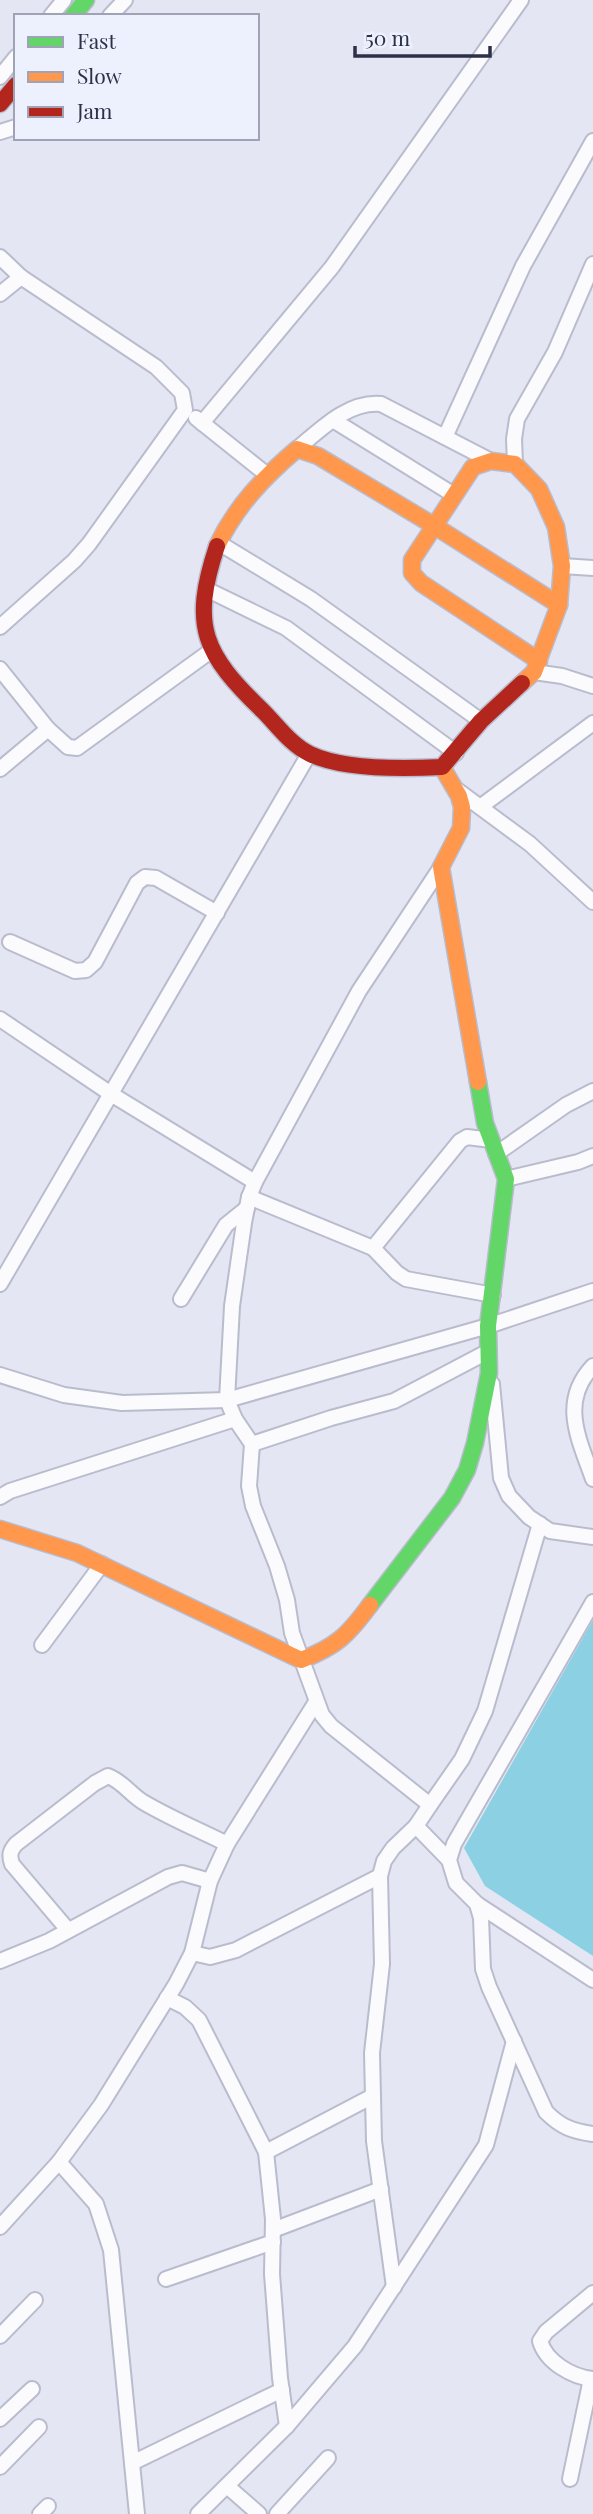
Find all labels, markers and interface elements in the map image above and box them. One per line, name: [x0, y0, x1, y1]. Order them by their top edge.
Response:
legend: [14, 14, 259, 140]
scale bar: [355, 14, 490, 58]
text: 50 m: [365, 23, 411, 51]
text: Fast: [77, 26, 116, 54]
text: Slow: [77, 61, 122, 89]
text: Jam: [76, 96, 113, 124]

